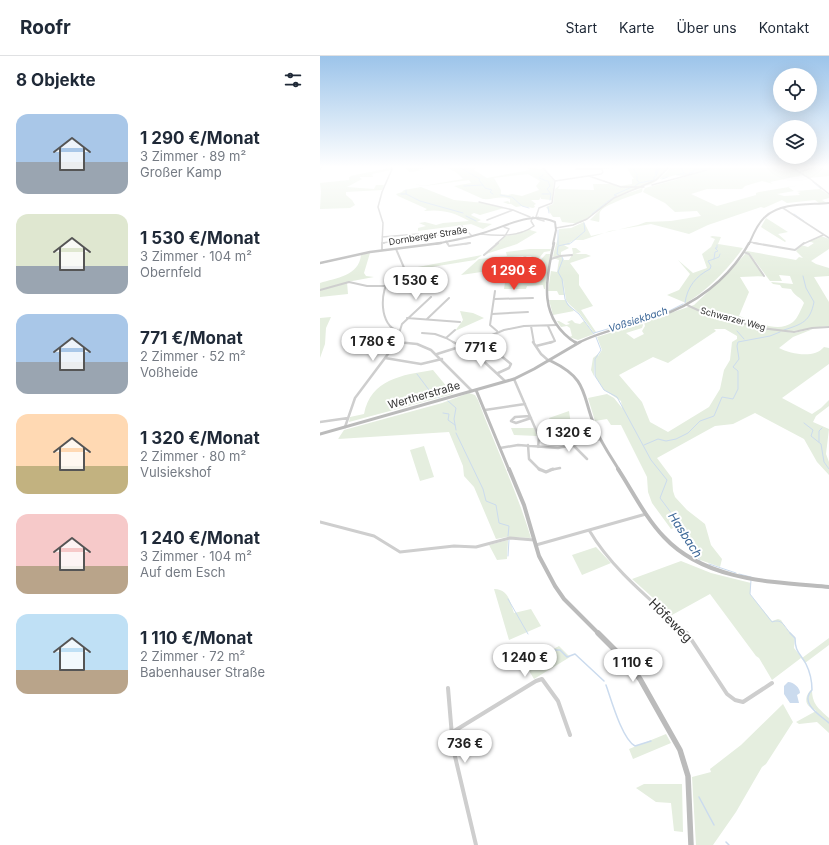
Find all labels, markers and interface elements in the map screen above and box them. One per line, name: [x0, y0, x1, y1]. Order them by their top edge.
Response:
text: Roofr: [20, 16, 71, 39]
text: Start: [565, 19, 597, 36]
text: Karte: [619, 19, 654, 36]
text: Über uns: [676, 19, 737, 36]
text: Kontakt: [759, 19, 809, 36]
map controls: [773, 68, 817, 164]
button: locate: [773, 68, 817, 112]
icon: filters: [282, 69, 304, 91]
text: 8 Objekte: [16, 70, 96, 90]
button: layers: [773, 120, 817, 164]
text: 1 290 €/Monat: [140, 128, 260, 148]
icon: home: [48, 130, 96, 178]
text: 3 Zimmer · 89 m²: [140, 148, 246, 164]
text: Großer Kamp: [140, 164, 222, 180]
street label: Dornberger Straße: [388, 224, 468, 247]
text: 1 530 €/Monat: [140, 228, 260, 248]
icon: home: [48, 230, 96, 278]
text: 3 Zimmer · 104 m²: [140, 248, 252, 264]
pin: 1 290 €: [477, 257, 551, 291]
text: 1 290 €: [491, 262, 537, 278]
text: Obernfeld: [140, 264, 201, 280]
pin: 1 530 €: [379, 267, 453, 301]
text: 1 530 €: [393, 272, 439, 288]
water label: Voßsiekbach: [607, 304, 669, 334]
street label: Schwarzer Weg: [699, 305, 767, 333]
text: 771 €/Monat: [140, 328, 243, 348]
pin: 1 780 €: [336, 328, 410, 362]
icon: home: [48, 330, 96, 378]
text: 1 780 €: [350, 333, 396, 349]
pin: 771 €: [453, 334, 509, 368]
text: 771 €: [465, 339, 497, 355]
text: 2 Zimmer · 52 m²: [140, 348, 246, 364]
text: Voßheide: [140, 364, 198, 380]
street label: Wertherstraße: [386, 378, 462, 412]
pin: 1 320 €: [532, 419, 606, 453]
text: 1 320 €: [546, 424, 592, 440]
text: 1 320 €/Monat: [140, 428, 260, 448]
icon: home: [48, 430, 96, 478]
text: 2 Zimmer · 80 m²: [140, 448, 246, 464]
text: Vulsiekshof: [140, 464, 212, 480]
water label: Hasbach: [665, 509, 706, 560]
text: 1 240 €/Monat: [140, 528, 260, 548]
icon: home: [48, 530, 96, 578]
text: 3 Zimmer · 104 m²: [140, 548, 252, 564]
text: Auf dem Esch: [140, 564, 226, 580]
street label: Höfeweg: [646, 595, 696, 645]
text: 1 110 €/Monat: [140, 628, 253, 648]
icon: home: [48, 630, 96, 678]
pin: 1 240 €: [488, 644, 562, 678]
text: 2 Zimmer · 72 m²: [140, 648, 245, 664]
text: 1 240 €: [502, 649, 548, 665]
pin: 1 110 €: [596, 649, 670, 683]
text: 1 110 €: [613, 654, 653, 670]
text: Babenhauser Straße: [140, 664, 265, 680]
pin: 736 €: [437, 730, 493, 764]
text: 736 €: [447, 735, 483, 751]

